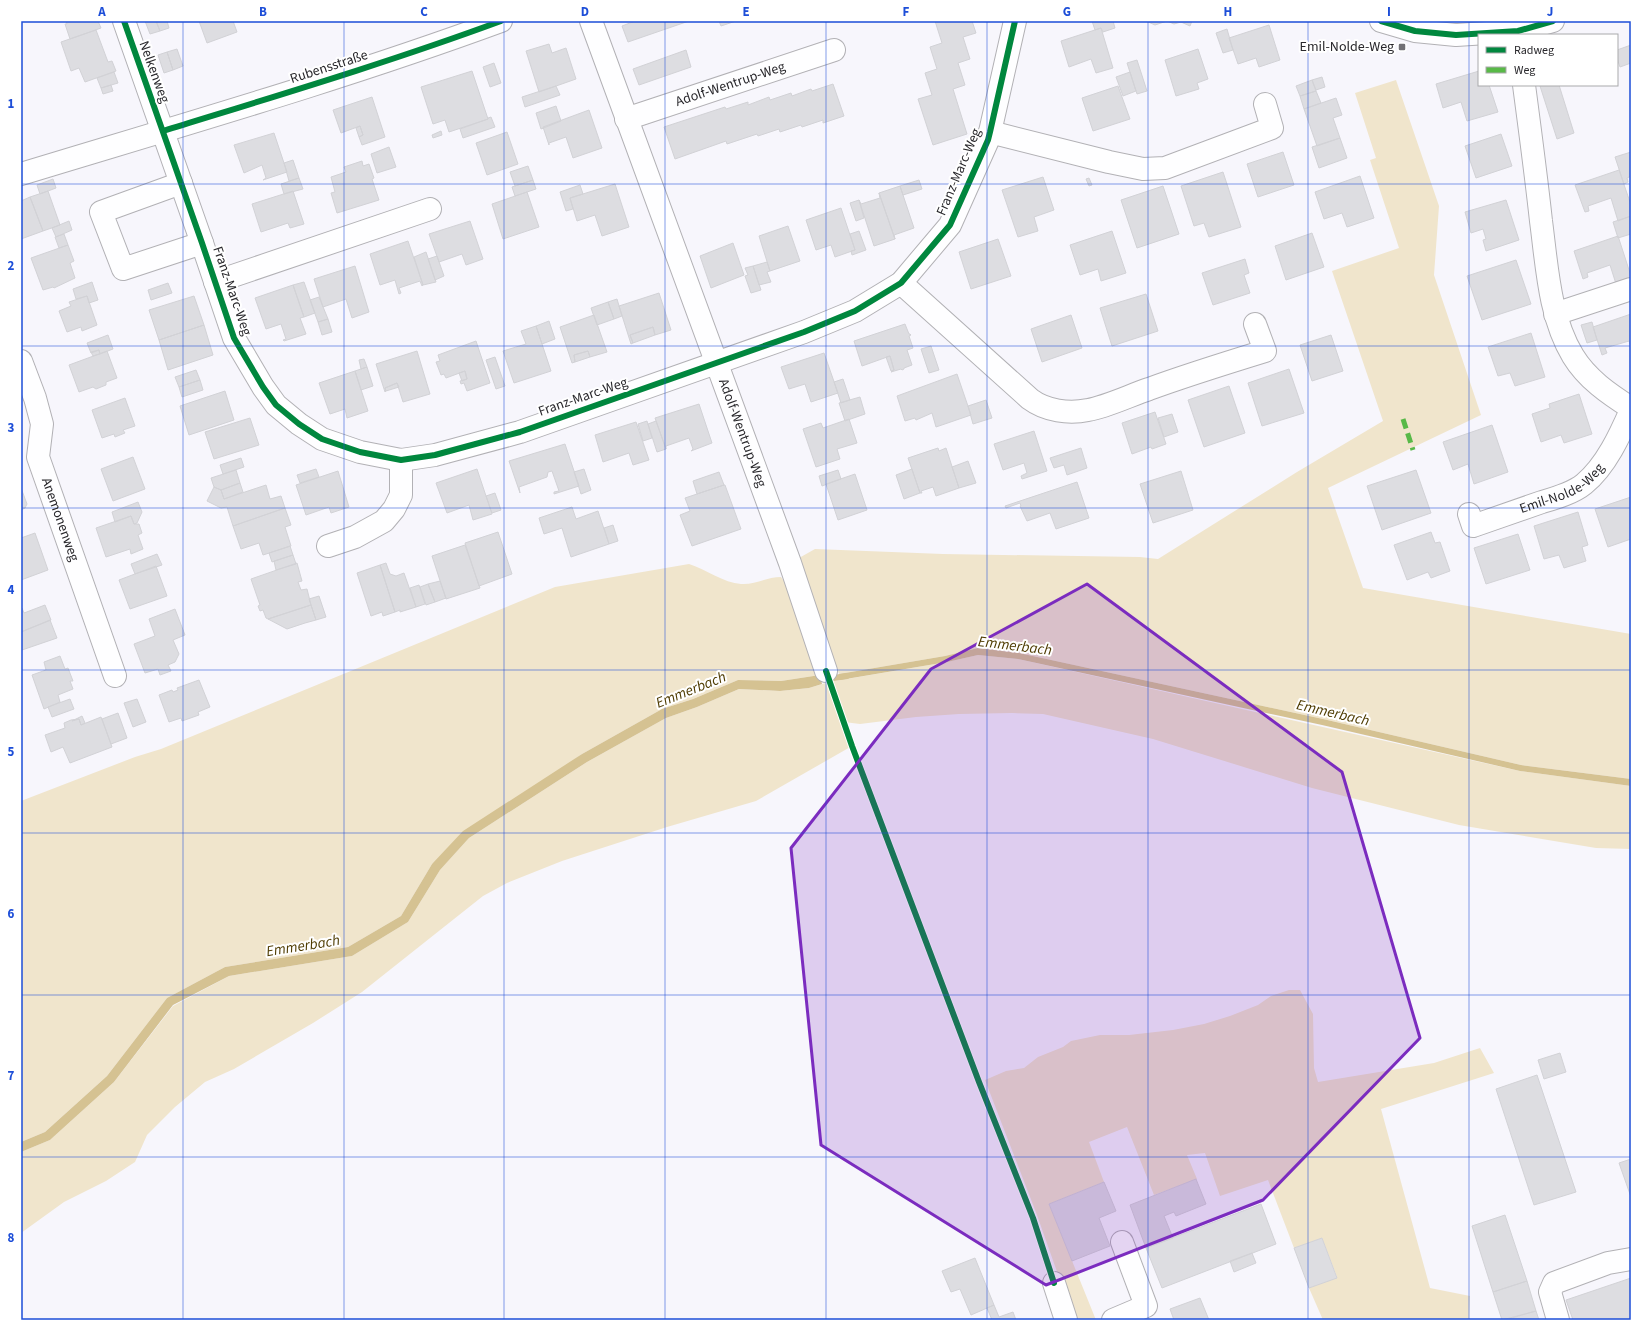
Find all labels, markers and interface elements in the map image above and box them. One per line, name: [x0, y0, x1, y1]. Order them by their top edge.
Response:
text: A: [97, 3, 106, 21]
text: B: [259, 3, 267, 21]
text: C: [420, 3, 428, 21]
text: D: [581, 3, 589, 21]
text: E: [742, 3, 750, 21]
text: F: [903, 3, 910, 21]
text: G: [1063, 3, 1071, 21]
text: H: [1224, 3, 1232, 21]
text: I: [1387, 3, 1391, 21]
text: J: [1547, 3, 1553, 21]
legend: [1478, 34, 1618, 86]
place label: Emil-Nolde-Weg: [1300, 37, 1394, 57]
street label: Nelkenweg: [134, 38, 174, 106]
marker: Emil-Nolde-Weg: [1397, 42, 1407, 52]
text: Radweg: [1514, 42, 1554, 59]
street label: Rubensstraße: [288, 45, 371, 89]
street label: Adolf-Wentrup-Weg: [673, 57, 788, 112]
text: Weg: [1514, 62, 1535, 79]
text: 1: [8, 95, 15, 113]
street label: Franz-Marc-Weg: [932, 125, 986, 219]
street label: Franz-Marc-Weg: [207, 244, 257, 338]
text: 2: [8, 257, 15, 275]
street label: Franz-Marc-Weg: [536, 372, 630, 422]
street label: Adolf-Wentrup-Weg: [713, 376, 771, 490]
text: 3: [8, 419, 15, 437]
street label: Emil-Nolde-Weg: [1517, 459, 1609, 519]
street label: Anemonenweg: [36, 475, 84, 564]
text: 4: [8, 581, 15, 599]
water label: Emmerbach: [977, 631, 1053, 661]
water label: Emmerbach: [653, 666, 730, 714]
water label: Emmerbach: [1294, 694, 1372, 732]
text: 5: [8, 743, 15, 761]
text: 6: [8, 905, 15, 923]
water label: Emmerbach: [265, 930, 341, 962]
text: 7: [8, 1067, 15, 1085]
text: 8: [8, 1229, 15, 1247]

